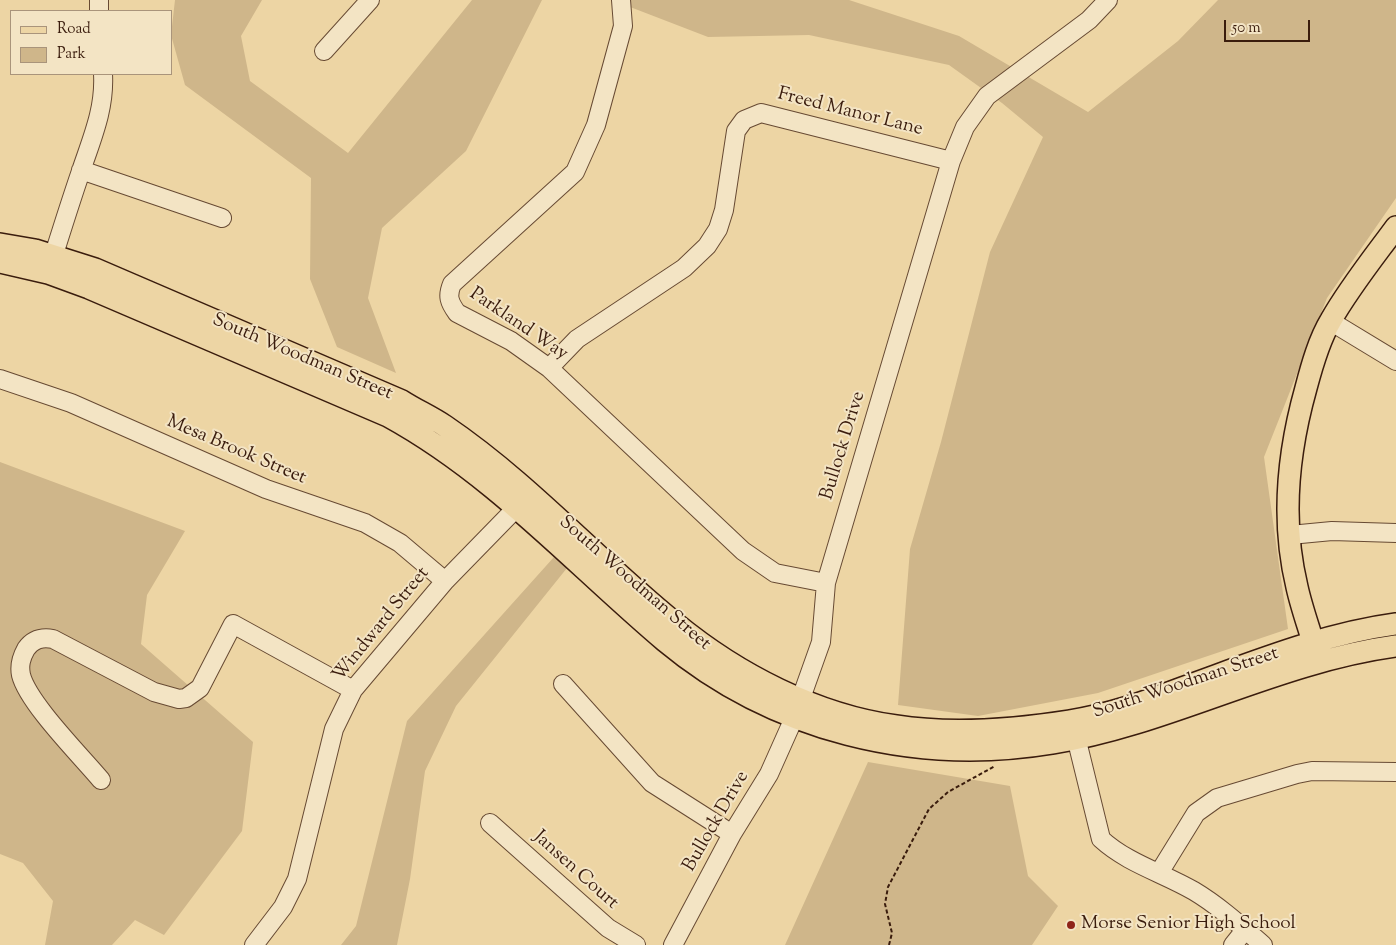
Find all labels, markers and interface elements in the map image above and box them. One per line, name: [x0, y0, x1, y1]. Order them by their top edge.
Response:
legend: [10, 10, 172, 75]
scale bar: [1226, 10, 1312, 42]
text: 50 m: [1232, 18, 1261, 39]
text: Road: [57, 19, 91, 40]
text: Park: [57, 44, 86, 65]
street label: Freed Manor Lane: [775, 84, 925, 142]
street label: Parkland Way: [464, 284, 572, 366]
street label: South Woodman Street: [208, 310, 396, 406]
street label: Bullock Drive: [817, 389, 871, 503]
street label: Mesa Brook Street: [163, 411, 309, 491]
street label: South Woodman Street: [553, 512, 715, 656]
street label: Windward Street: [329, 563, 435, 687]
street label: South Woodman Street: [1090, 643, 1282, 725]
street label: Bullock Drive: [679, 768, 755, 876]
street label: Jansen Court: [528, 827, 622, 915]
place label: Morse Senior High School: [1081, 914, 1296, 936]
marker: Morse Senior High School: [1065, 919, 1077, 931]

